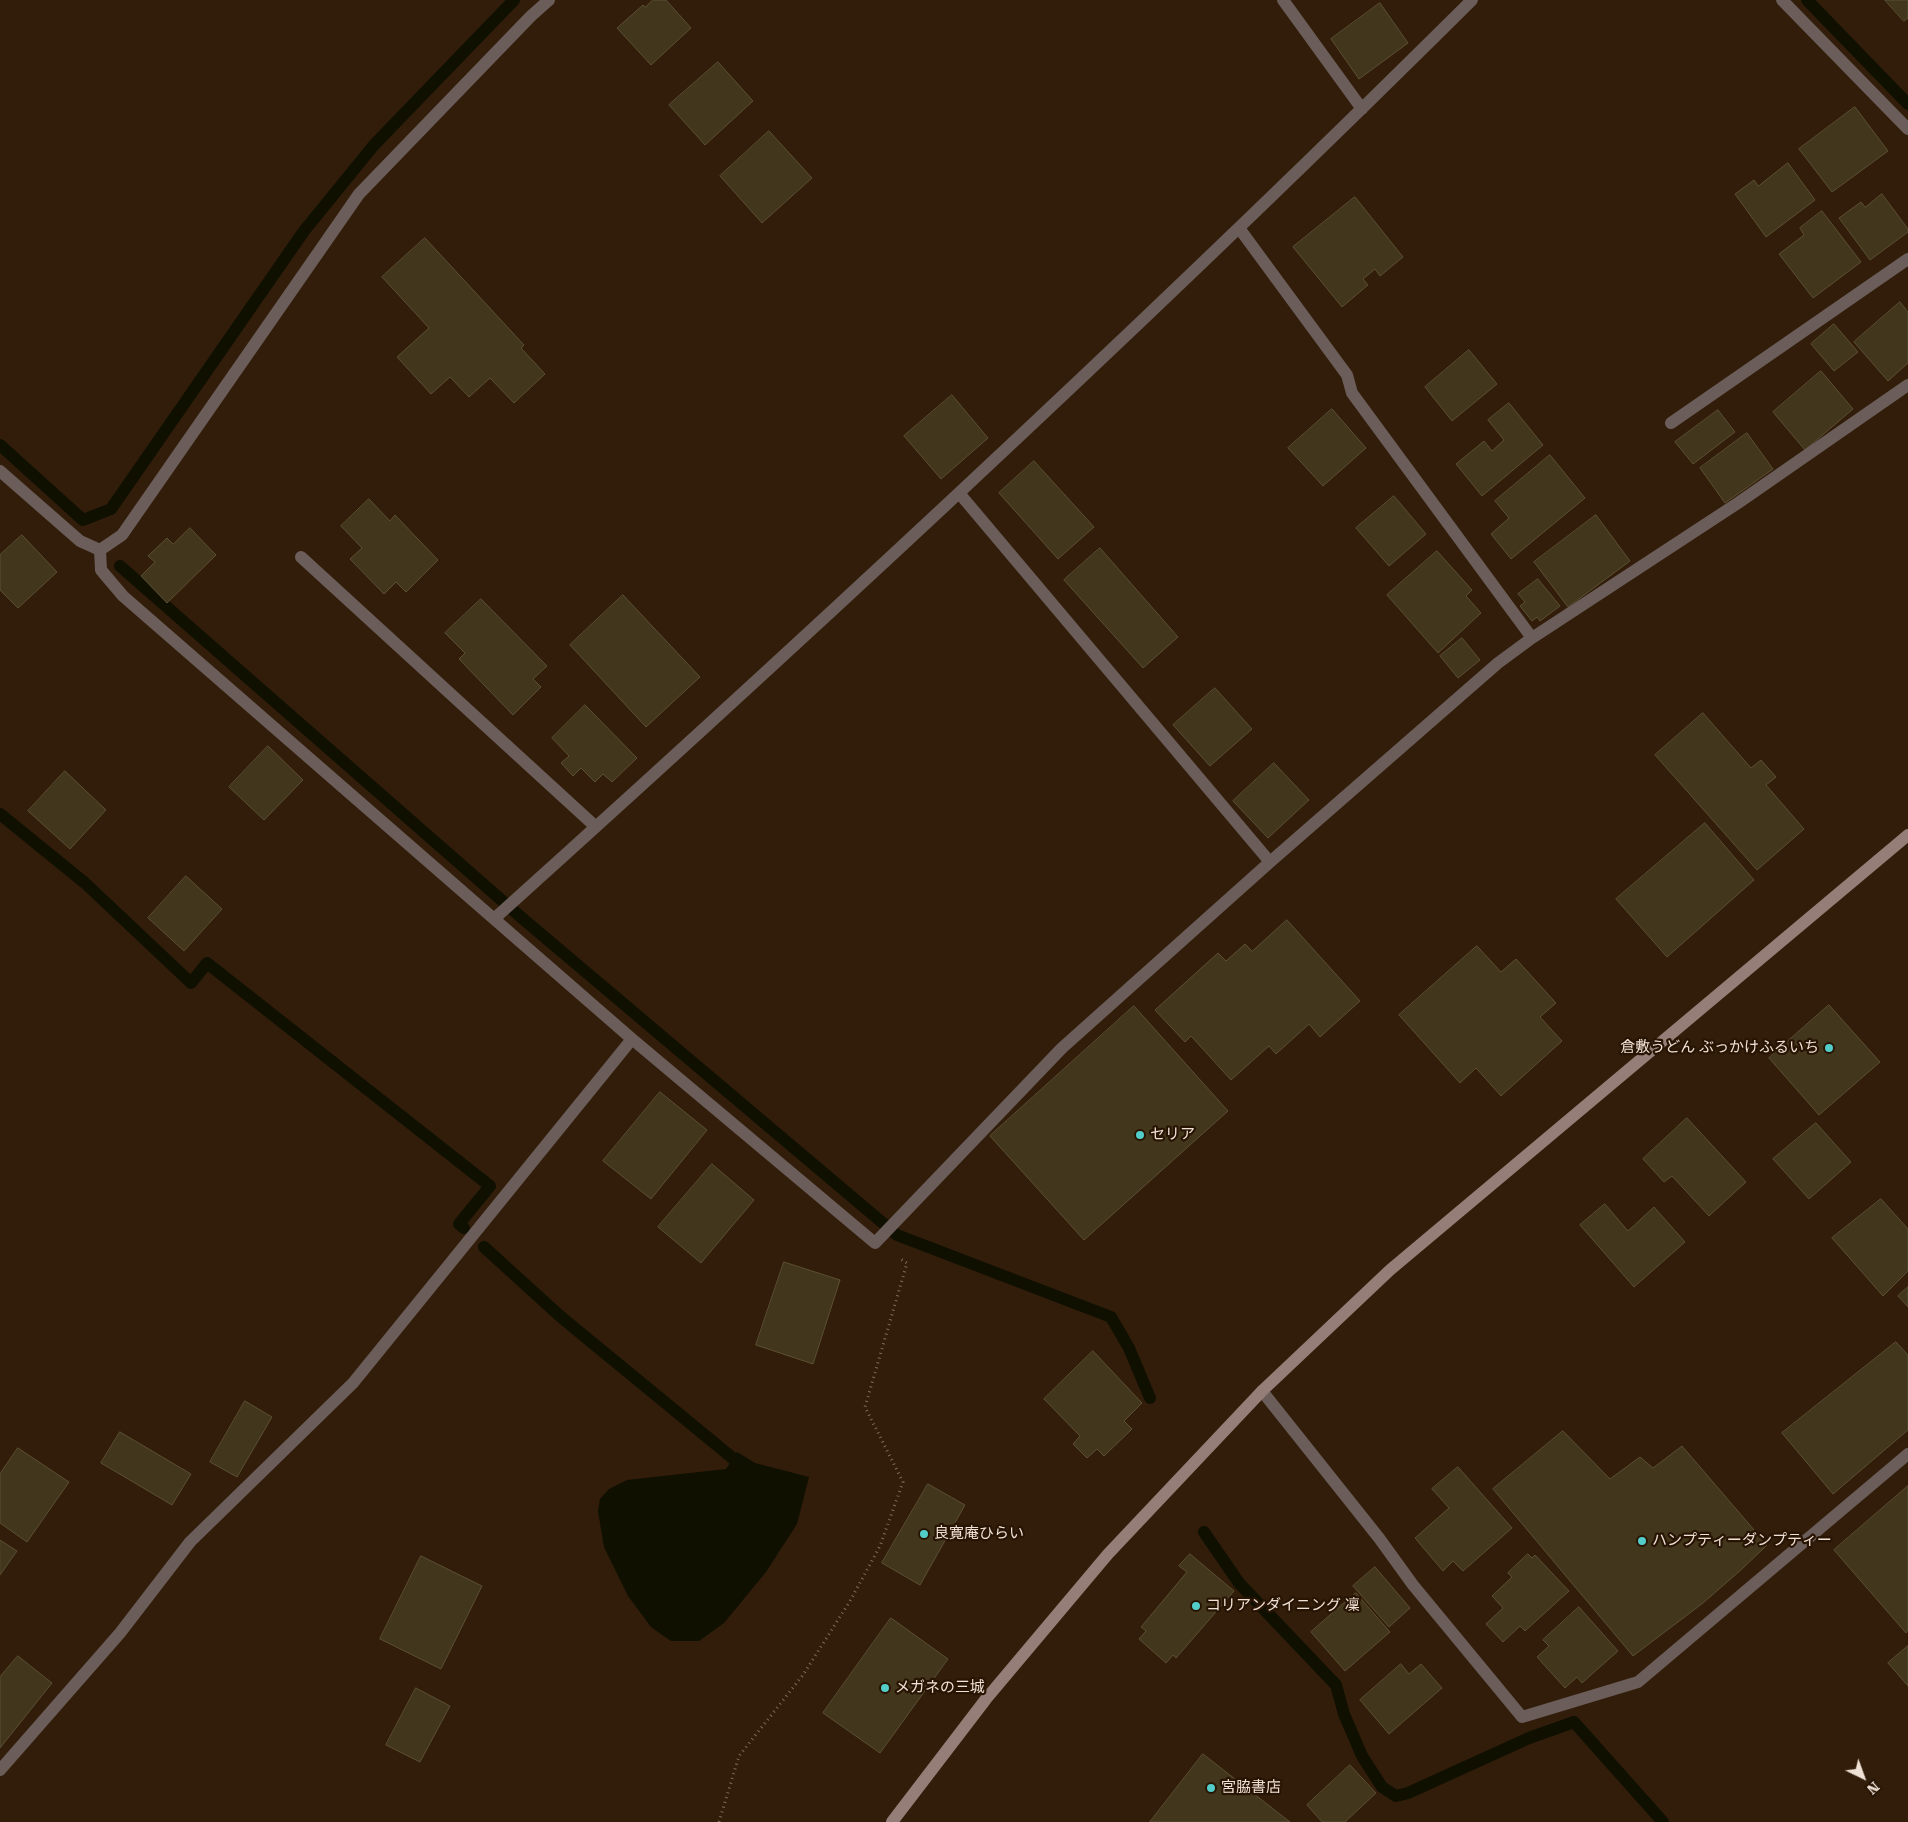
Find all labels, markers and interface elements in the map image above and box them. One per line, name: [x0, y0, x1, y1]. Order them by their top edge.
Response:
place label: 倉敷うどん ぶっかけふるいち: [1620, 1039, 1819, 1057]
marker: 倉敷うどん ぶっかけふるいち: [1823, 1042, 1835, 1054]
place label: セリア: [1150, 1126, 1195, 1144]
marker: セリア: [1134, 1129, 1146, 1141]
place label: 良寛庵ひらい: [934, 1525, 1024, 1543]
marker: 良寛庵ひらい: [918, 1528, 930, 1540]
place label: ハンプティーダンプティー: [1652, 1532, 1832, 1550]
marker: ハンプティーダンプティー: [1636, 1535, 1648, 1547]
place label: コリアンダイニング 凜: [1206, 1597, 1360, 1615]
marker: コリアンダイニング 凜: [1190, 1600, 1202, 1612]
place label: メガネの三城: [895, 1679, 985, 1697]
marker: メガネの三城: [879, 1682, 891, 1694]
north arrow: [1838, 1752, 1888, 1802]
place label: 宮脇書店: [1221, 1779, 1281, 1797]
text: N: [1864, 1779, 1882, 1798]
marker: 宮脇書店: [1205, 1782, 1217, 1794]

